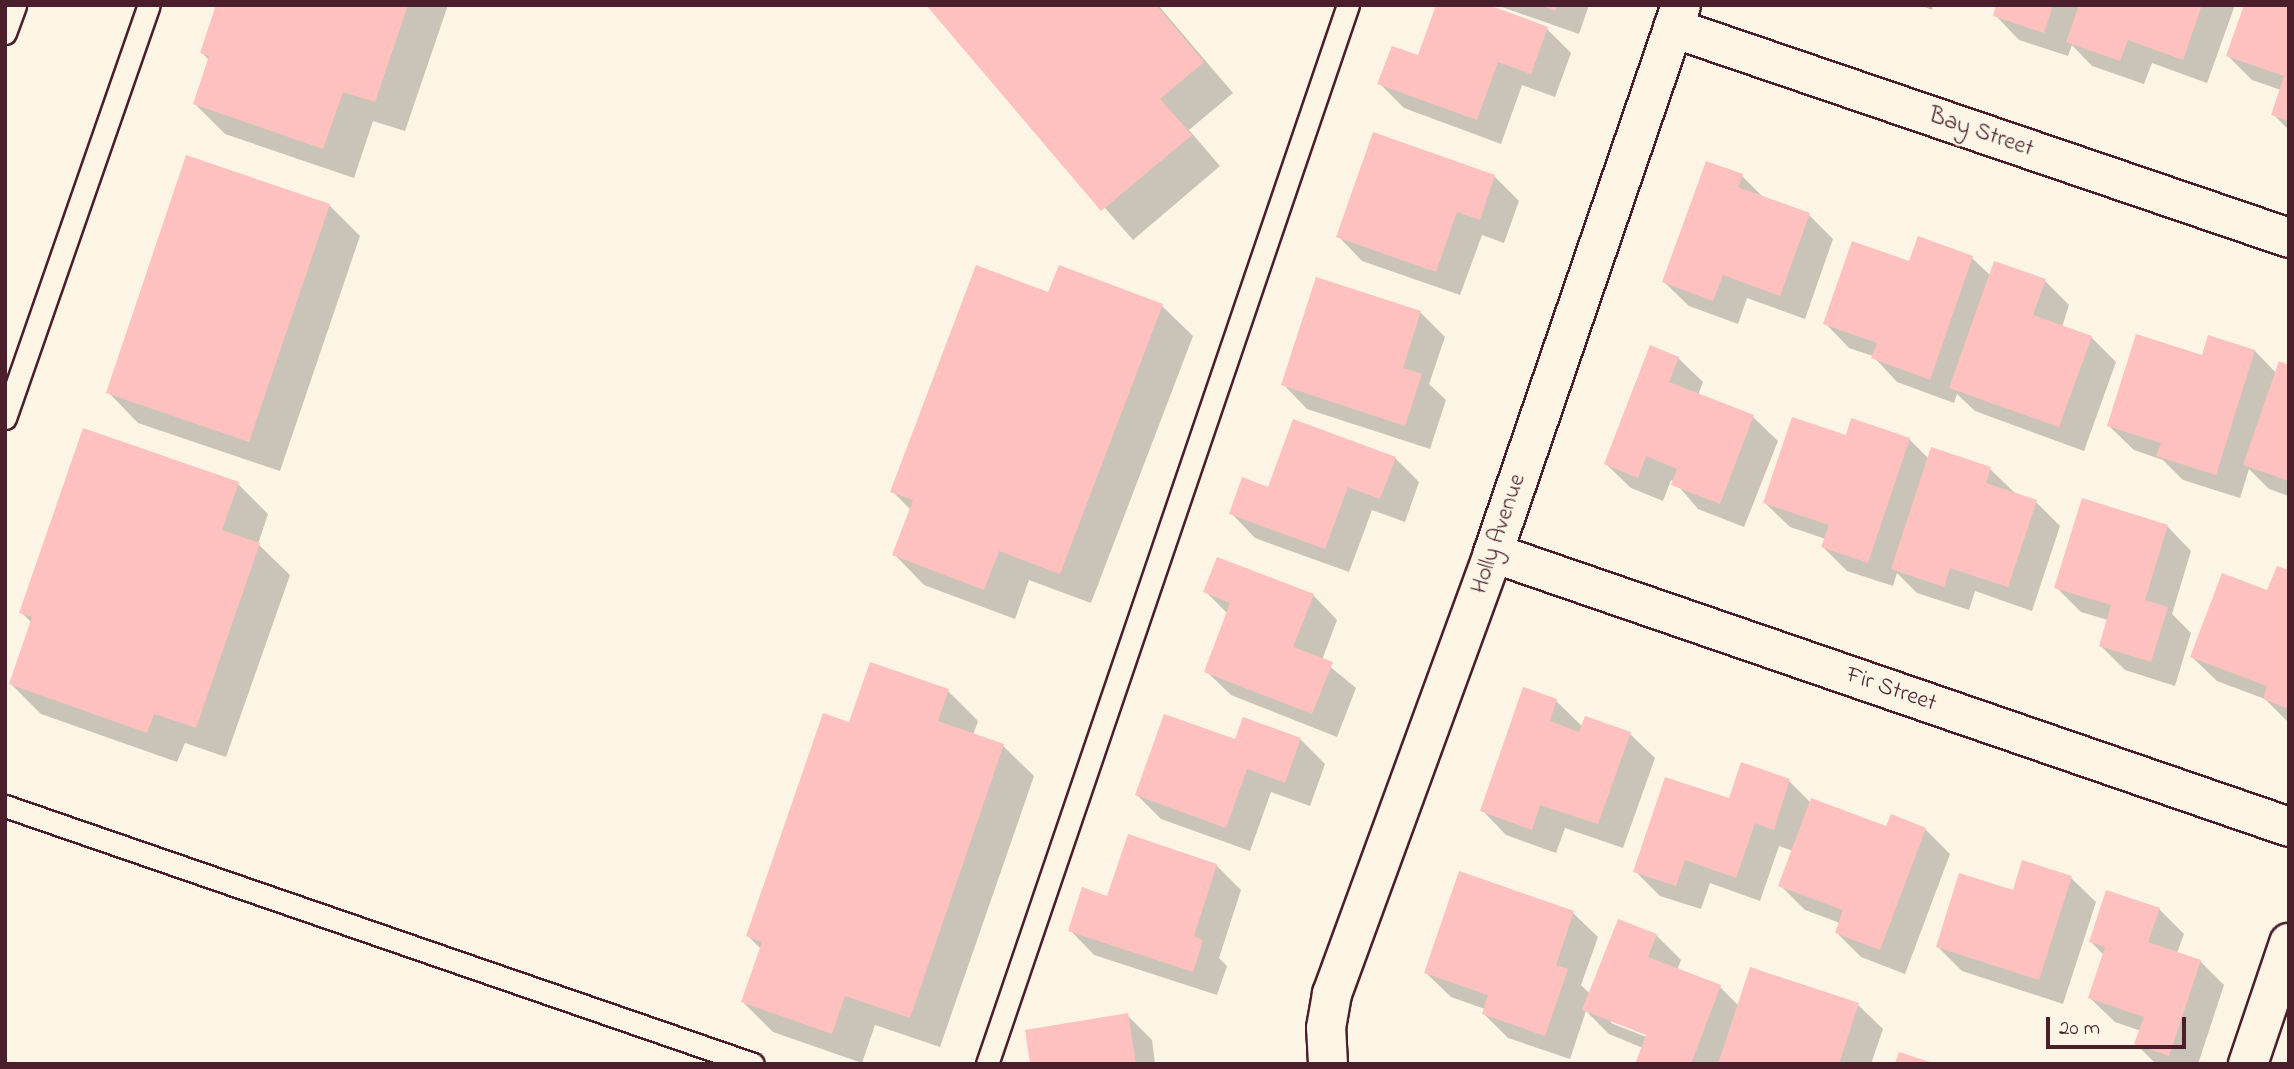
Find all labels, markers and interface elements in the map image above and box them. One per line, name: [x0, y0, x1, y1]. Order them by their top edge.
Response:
street label: Bay Street: [1925, 102, 2037, 164]
street label: Holly Avenue: [1465, 470, 1533, 598]
street label: Fir Street: [1842, 661, 1940, 719]
scale bar: [2049, 1002, 2189, 1046]
text: 20 m: [2059, 1014, 2100, 1044]

